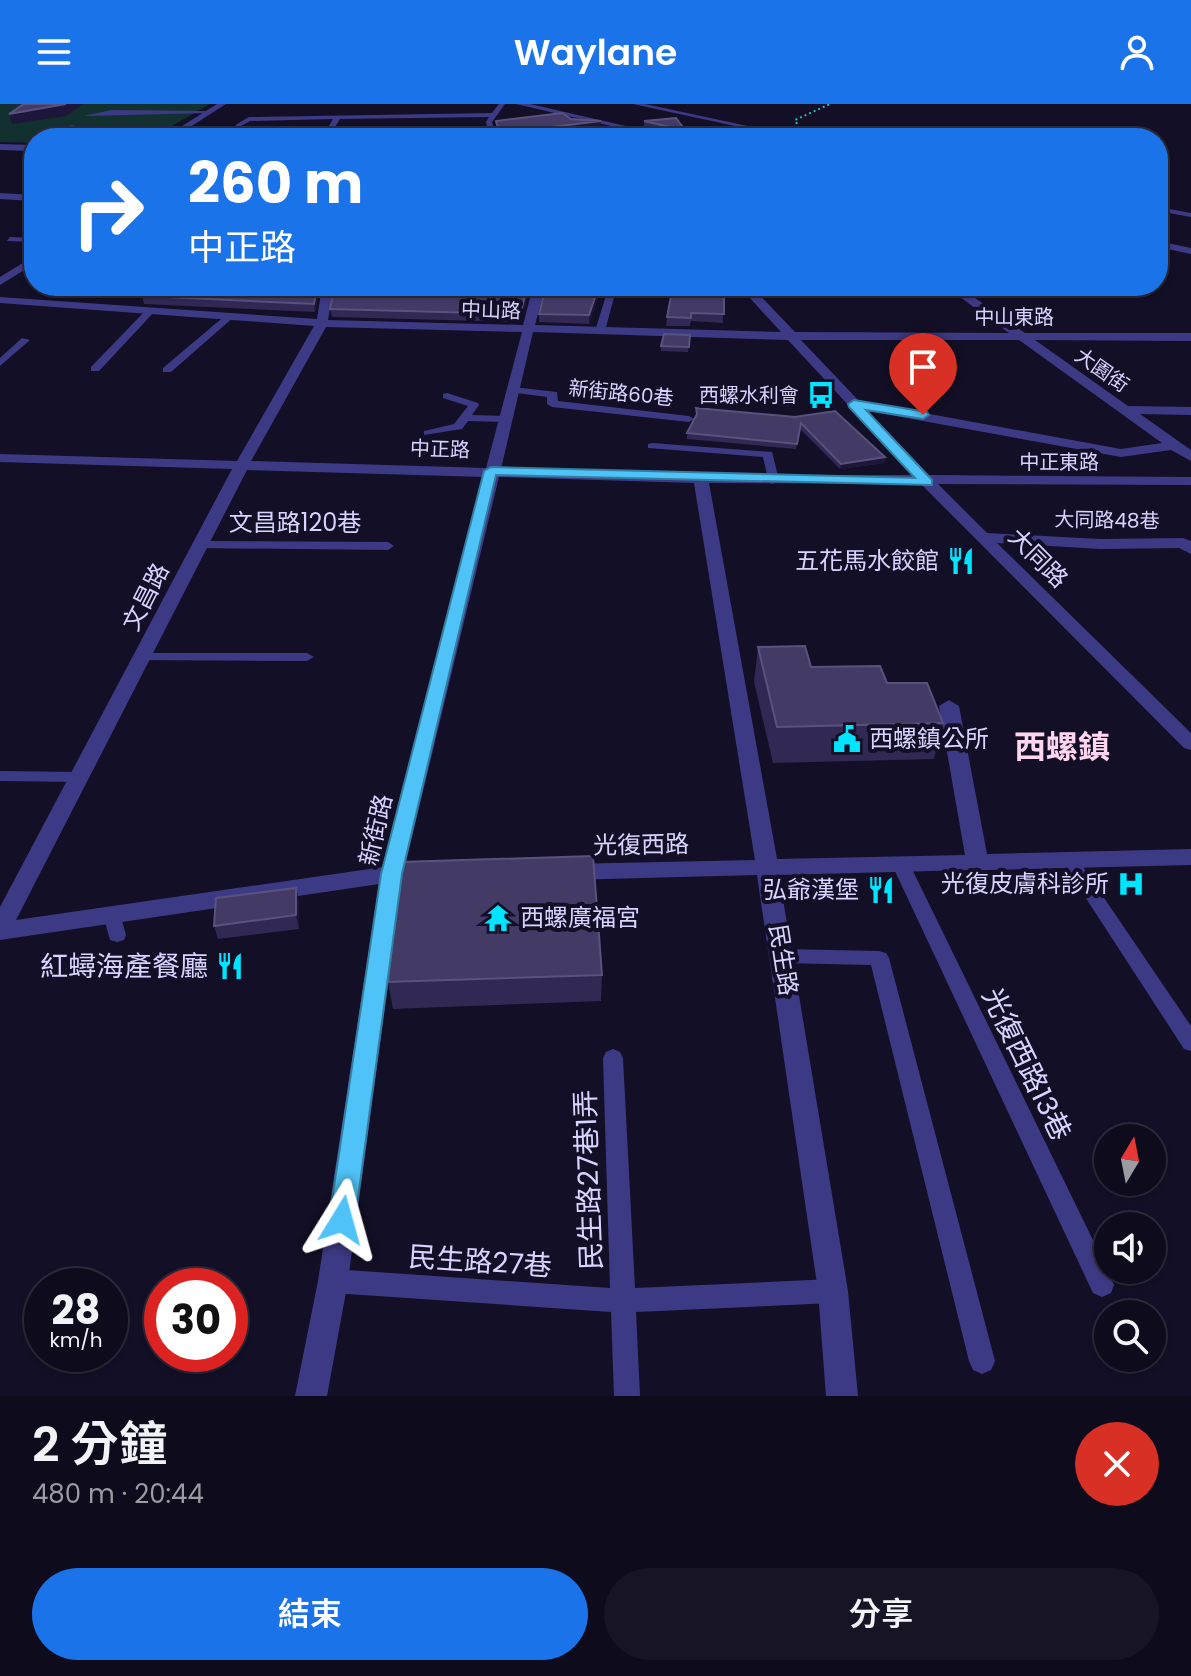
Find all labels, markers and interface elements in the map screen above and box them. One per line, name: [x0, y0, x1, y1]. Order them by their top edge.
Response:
text: Waylane: [514, 27, 677, 78]
icon: menu: [32, 30, 76, 74]
icon: person: [1115, 30, 1159, 74]
text: 260 m: [188, 144, 363, 223]
icon: right: [56, 160, 160, 264]
text: 中正路: [188, 222, 296, 273]
street label: 中山路: [461, 295, 521, 325]
street label: 中山東路: [974, 303, 1054, 331]
pin: [889, 333, 957, 415]
street label: 大園街: [1069, 341, 1135, 399]
icon: arrive: [901, 345, 945, 389]
street label: 新街路60巷: [567, 374, 675, 412]
bus stop icon: 西螺水利會: [806, 380, 836, 410]
place label: 西螺水利會: [699, 381, 799, 409]
street label: 中正路: [410, 434, 470, 464]
street label: 中正東路: [1019, 448, 1099, 476]
street label: 大同路48巷: [1054, 505, 1160, 535]
street label: 文昌路120巷: [229, 506, 361, 539]
street label: 大同路: [1001, 521, 1075, 595]
place label: 五花馬水餃館: [795, 544, 939, 577]
restaurant icon: 五花馬水餃館: [946, 546, 976, 576]
street label: 文昌路: [115, 557, 177, 636]
place label: 西螺鎮公所: [869, 722, 989, 755]
public building icon: 西螺鎮公所: [832, 724, 862, 754]
district label: 西螺鎮: [1014, 724, 1110, 769]
street label: 新街路: [351, 791, 400, 869]
street label: 光復西路: [593, 827, 689, 862]
place label: 光復皮膚科診所: [941, 867, 1109, 900]
hospital icon: 光復皮膚科診所: [1116, 869, 1146, 899]
place label: 弘爺漢堡: [763, 873, 859, 906]
restaurant icon: 弘爺漢堡: [866, 875, 896, 905]
place label: 西螺廣福宮: [520, 901, 640, 934]
temple icon: 西螺廣福宮: [483, 903, 513, 933]
street label: 民生路: [762, 922, 805, 998]
place label: 紅蟳海產餐廳: [40, 947, 208, 986]
restaurant icon: 紅蟳海產餐廳: [215, 951, 245, 981]
street label: 光復西路13巷: [973, 981, 1080, 1147]
street label: 民生路27巷1弄: [566, 1089, 611, 1271]
north arrow: [1094, 1124, 1166, 1196]
map controls: [1094, 1124, 1166, 1372]
position arrow: [300, 1178, 384, 1262]
button: sound: [1094, 1212, 1166, 1284]
street label: 民生路27巷: [407, 1237, 553, 1286]
speed limit sign: 30: [144, 1268, 248, 1372]
text: 28: [52, 1282, 100, 1338]
button: search: [1094, 1300, 1166, 1372]
text: km/h: [49, 1326, 103, 1354]
text: 2 分鐘: [32, 1411, 167, 1478]
button: close: [1075, 1422, 1159, 1506]
text: 480 m · 20:44: [32, 1476, 204, 1512]
button: 結束: [32, 1568, 588, 1660]
button: 分享: [604, 1568, 1159, 1660]

